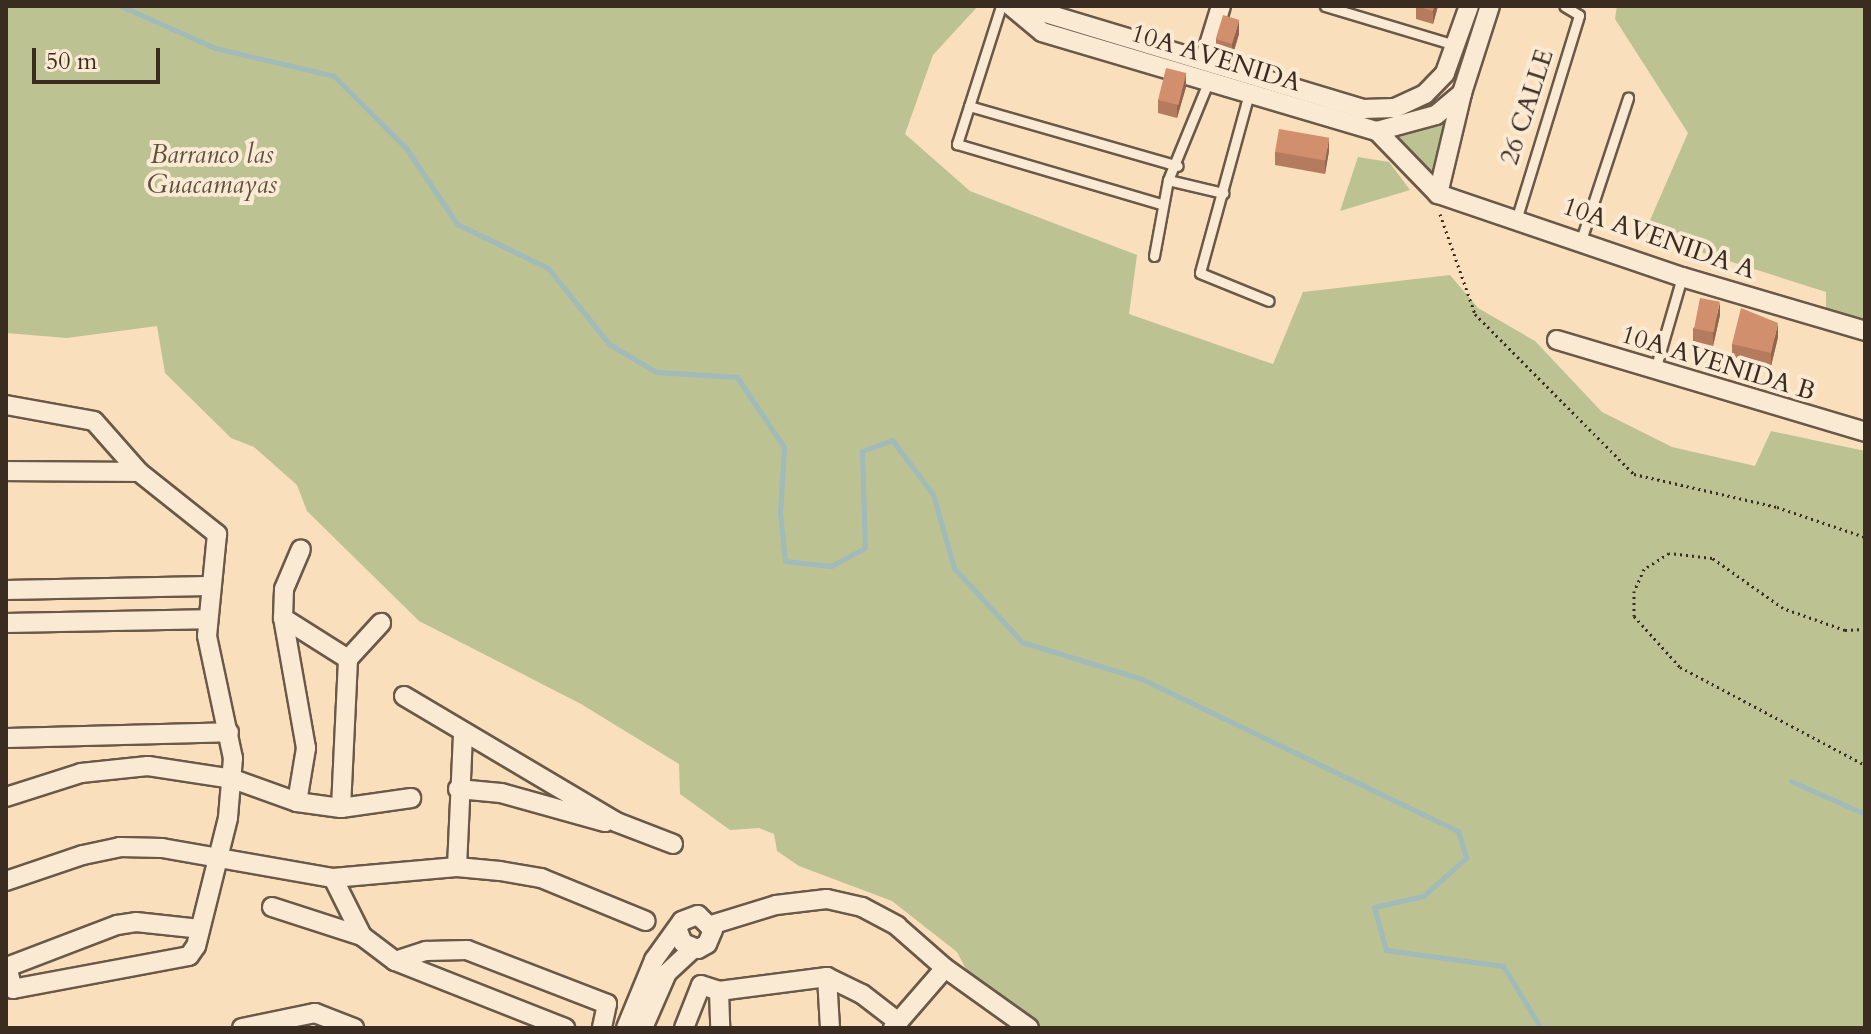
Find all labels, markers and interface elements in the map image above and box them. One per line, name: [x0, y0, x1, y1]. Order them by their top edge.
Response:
street label: 10A AVENIDA: [1127, 17, 1305, 99]
scale bar: [36, 32, 164, 82]
text: 50 m: [46, 45, 97, 78]
street label: 26 CALLE: [1494, 45, 1560, 169]
park label: Barranco las Guacamayas: [147, 139, 277, 200]
street label: 10A AVENIDA A: [1558, 190, 1760, 286]
street label: 10A AVENIDA B: [1617, 319, 1819, 407]

